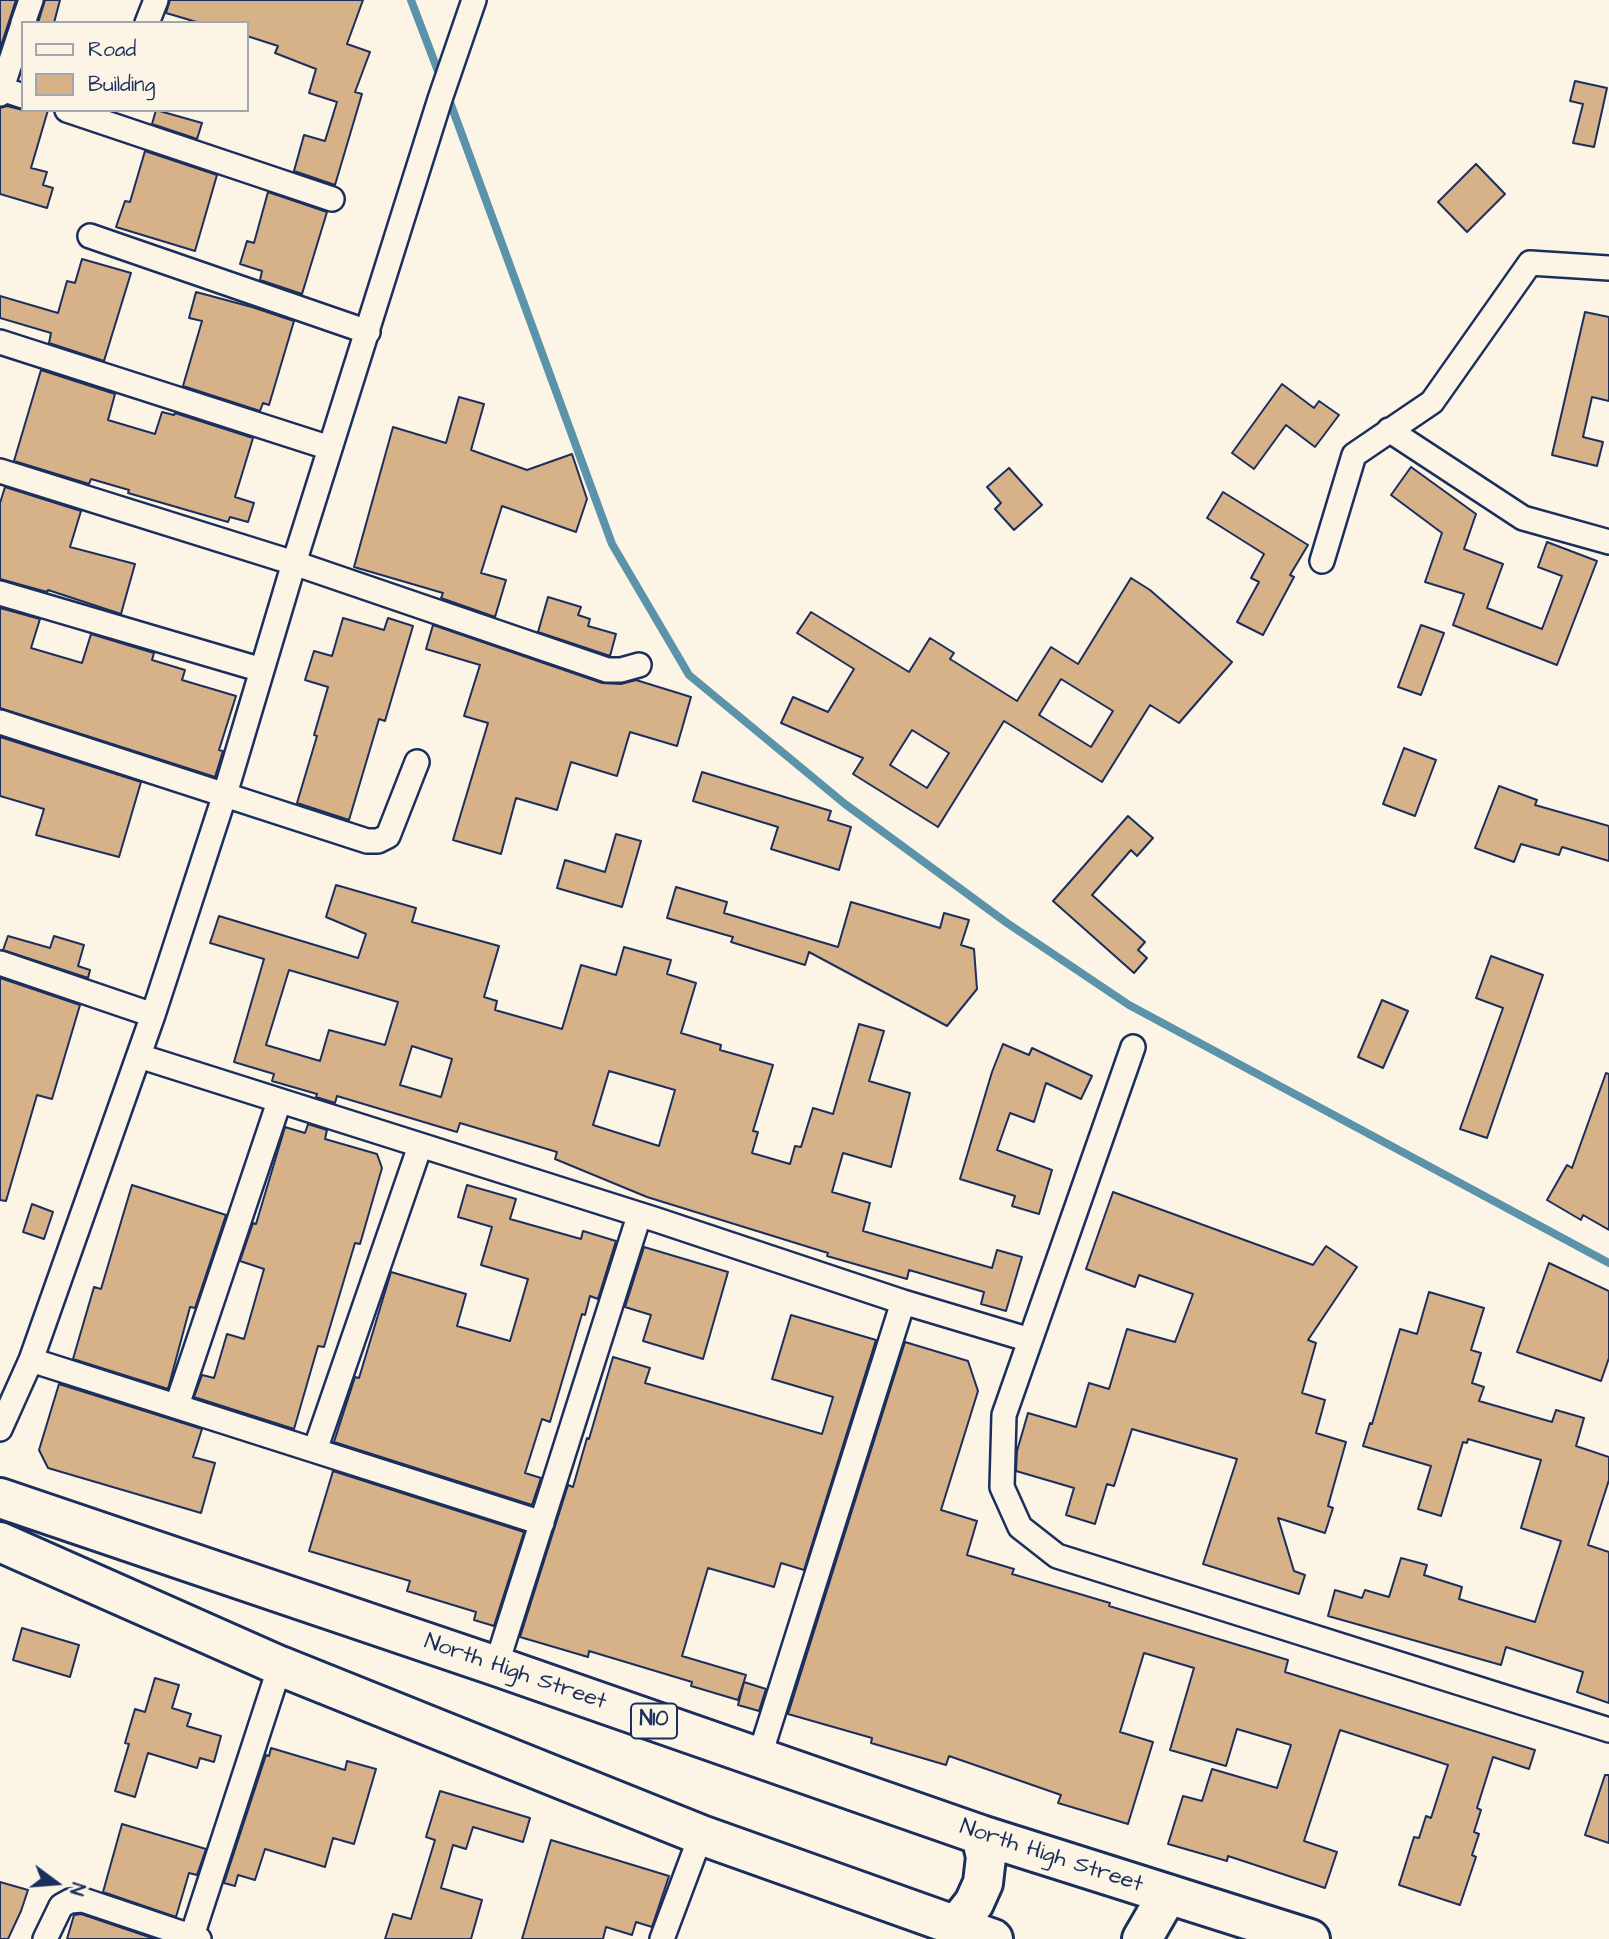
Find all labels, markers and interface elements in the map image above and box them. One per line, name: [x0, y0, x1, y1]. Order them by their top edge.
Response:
legend: [21, 21, 248, 112]
text: Road: [88, 35, 136, 64]
text: Building: [88, 70, 155, 99]
street label: North High Street: [420, 1629, 610, 1717]
road number: N10: [631, 1704, 677, 1738]
street label: North High Street: [956, 1814, 1146, 1900]
north arrow: [21, 1848, 91, 1918]
text: N: [62, 1879, 91, 1898]

